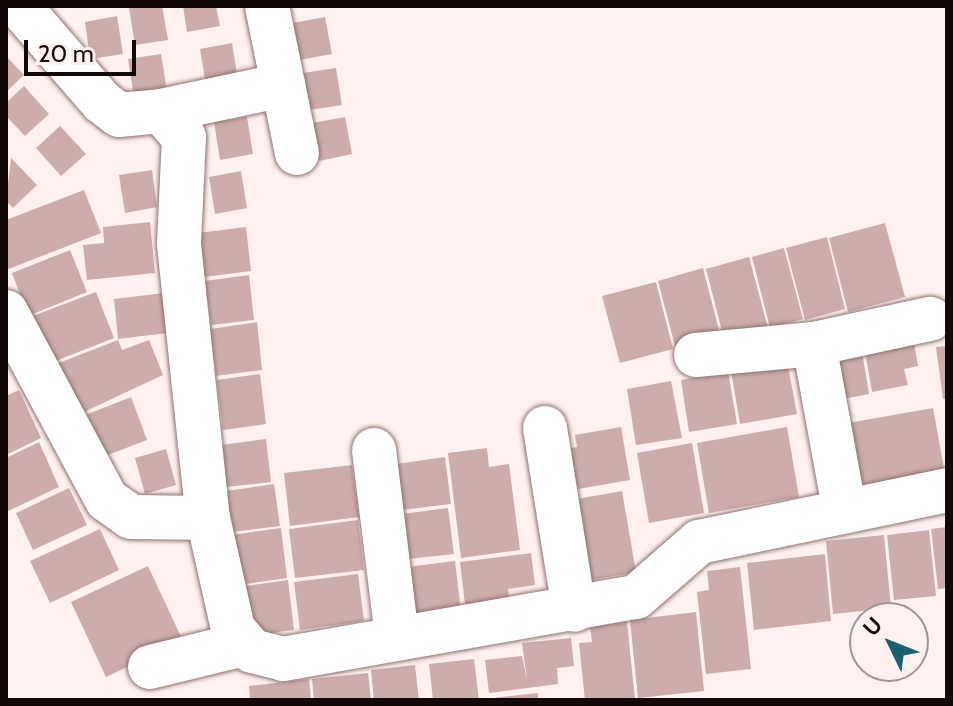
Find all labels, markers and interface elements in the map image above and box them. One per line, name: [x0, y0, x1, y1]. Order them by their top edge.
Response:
scale bar: [28, 24, 140, 74]
text: 20 m: [38, 39, 94, 68]
north arrow: [849, 602, 929, 682]
text: U: [857, 612, 888, 642]

